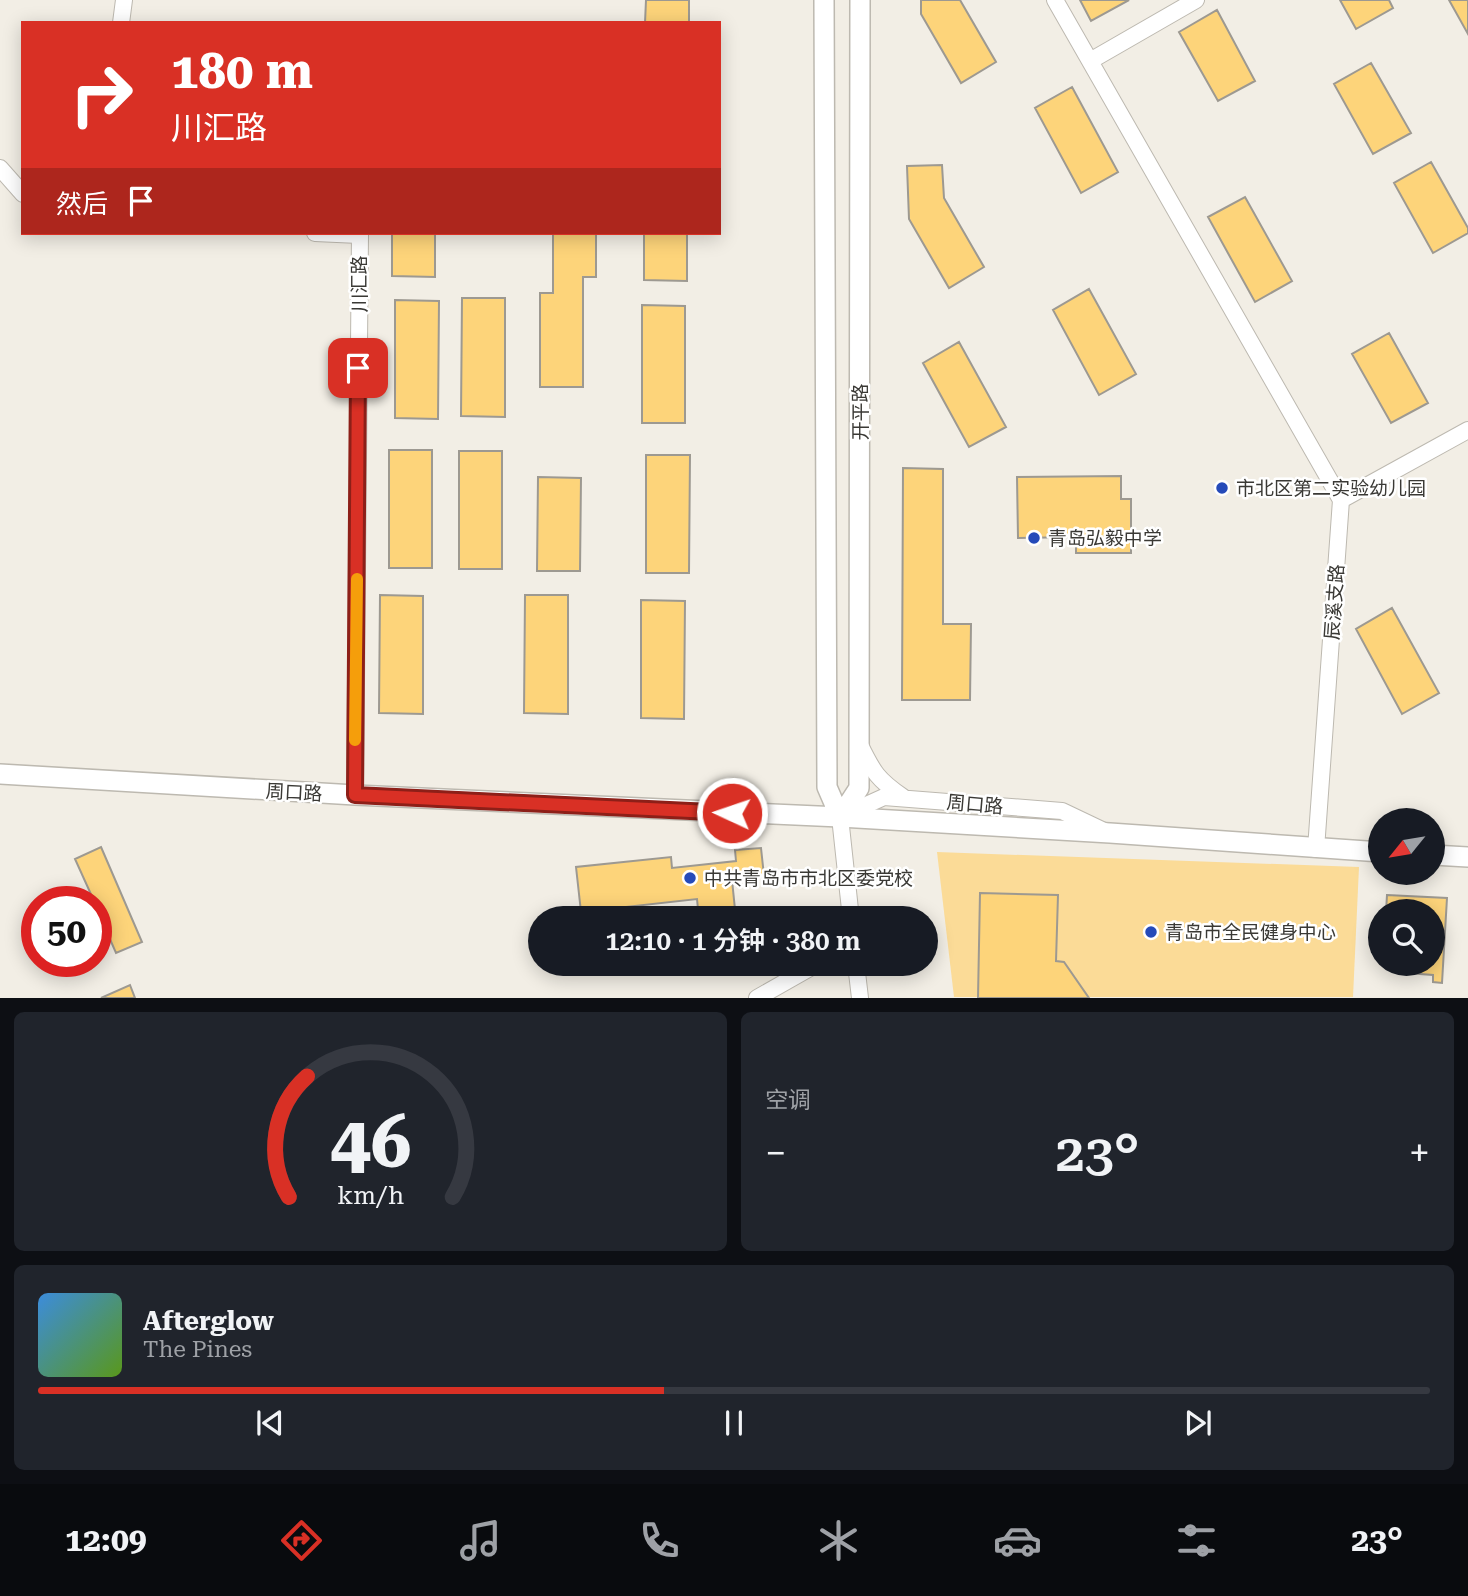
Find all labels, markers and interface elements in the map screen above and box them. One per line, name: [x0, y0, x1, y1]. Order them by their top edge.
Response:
text: 180 m: [171, 43, 313, 100]
icon: right: [56, 49, 147, 140]
text: 川汇路: [171, 109, 267, 147]
icon: arrive: [122, 182, 160, 220]
text: 然后: [56, 189, 108, 219]
street label: 川汇路: [348, 255, 371, 313]
pin: [328, 338, 388, 398]
icon: arrive: [339, 349, 377, 387]
street label: 开平路: [849, 383, 872, 441]
place label: 市北区第二实验幼儿园: [1236, 477, 1426, 500]
marker: 市北区第二实验幼儿园: [1214, 480, 1230, 496]
place label: 青岛弘毅中学: [1048, 527, 1162, 550]
marker: 青岛弘毅中学: [1026, 530, 1042, 546]
street label: 辰溪支路: [1320, 563, 1349, 641]
position arrow: [695, 776, 769, 850]
street label: 周口路: [265, 780, 323, 805]
street label: 周口路: [946, 791, 1004, 818]
north arrow: [1368, 808, 1446, 886]
map controls: [1368, 808, 1445, 976]
place label: 中共青岛市市北区委党校: [704, 867, 913, 890]
marker: 中共青岛市市北区委党校: [682, 870, 698, 886]
speed limit sign: 50: [21, 886, 112, 977]
button: search: [1368, 899, 1445, 976]
place label: 青岛市全民健身中心: [1165, 921, 1336, 944]
marker: 青岛市全民健身中心: [1143, 924, 1159, 940]
text: 12:10 · 1 分钟 · 380 m: [605, 926, 861, 956]
text: 空调: [765, 1087, 811, 1114]
text: 46: [330, 1101, 411, 1186]
text: 23°: [1056, 1123, 1139, 1184]
text: −: [765, 1131, 786, 1175]
text: +: [1409, 1131, 1430, 1175]
text: km/h: [337, 1181, 404, 1210]
text: Afterglow: [143, 1306, 274, 1336]
text: The Pines: [143, 1336, 252, 1363]
icon: previous: [251, 1404, 289, 1442]
icon: pause: [715, 1404, 753, 1442]
icon: next: [1179, 1404, 1217, 1442]
icon: directions: [277, 1516, 326, 1565]
icon: music: [456, 1516, 505, 1565]
icon: phone: [635, 1516, 684, 1565]
icon: climate: [814, 1516, 863, 1565]
icon: car: [993, 1516, 1042, 1565]
icon: filters: [1172, 1516, 1221, 1565]
text: 12:09: [65, 1521, 147, 1559]
text: 23°: [1351, 1521, 1403, 1559]

